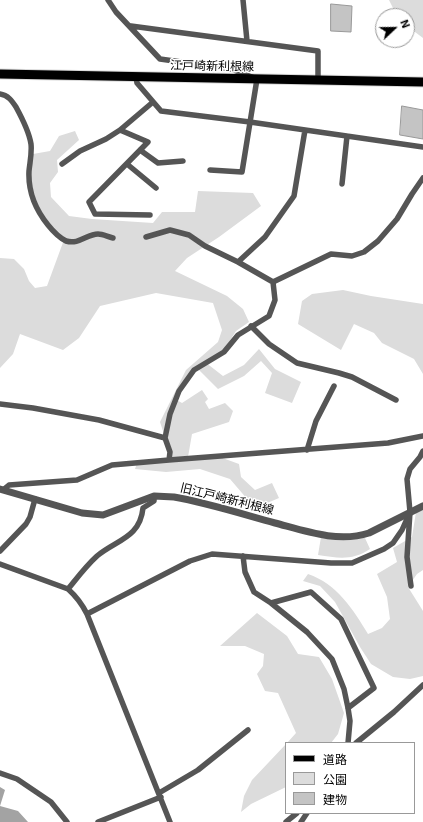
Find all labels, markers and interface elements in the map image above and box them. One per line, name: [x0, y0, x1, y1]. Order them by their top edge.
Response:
north arrow: [375, 8, 415, 48]
text: N: [398, 18, 413, 30]
street label: 江戸崎新利根線: [170, 58, 254, 74]
street label: 旧江戸崎新利根線: [179, 480, 275, 518]
legend: [285, 742, 415, 814]
text: 道路: [323, 752, 347, 766]
text: 公園: [323, 772, 347, 786]
text: 建物: [323, 792, 347, 806]

